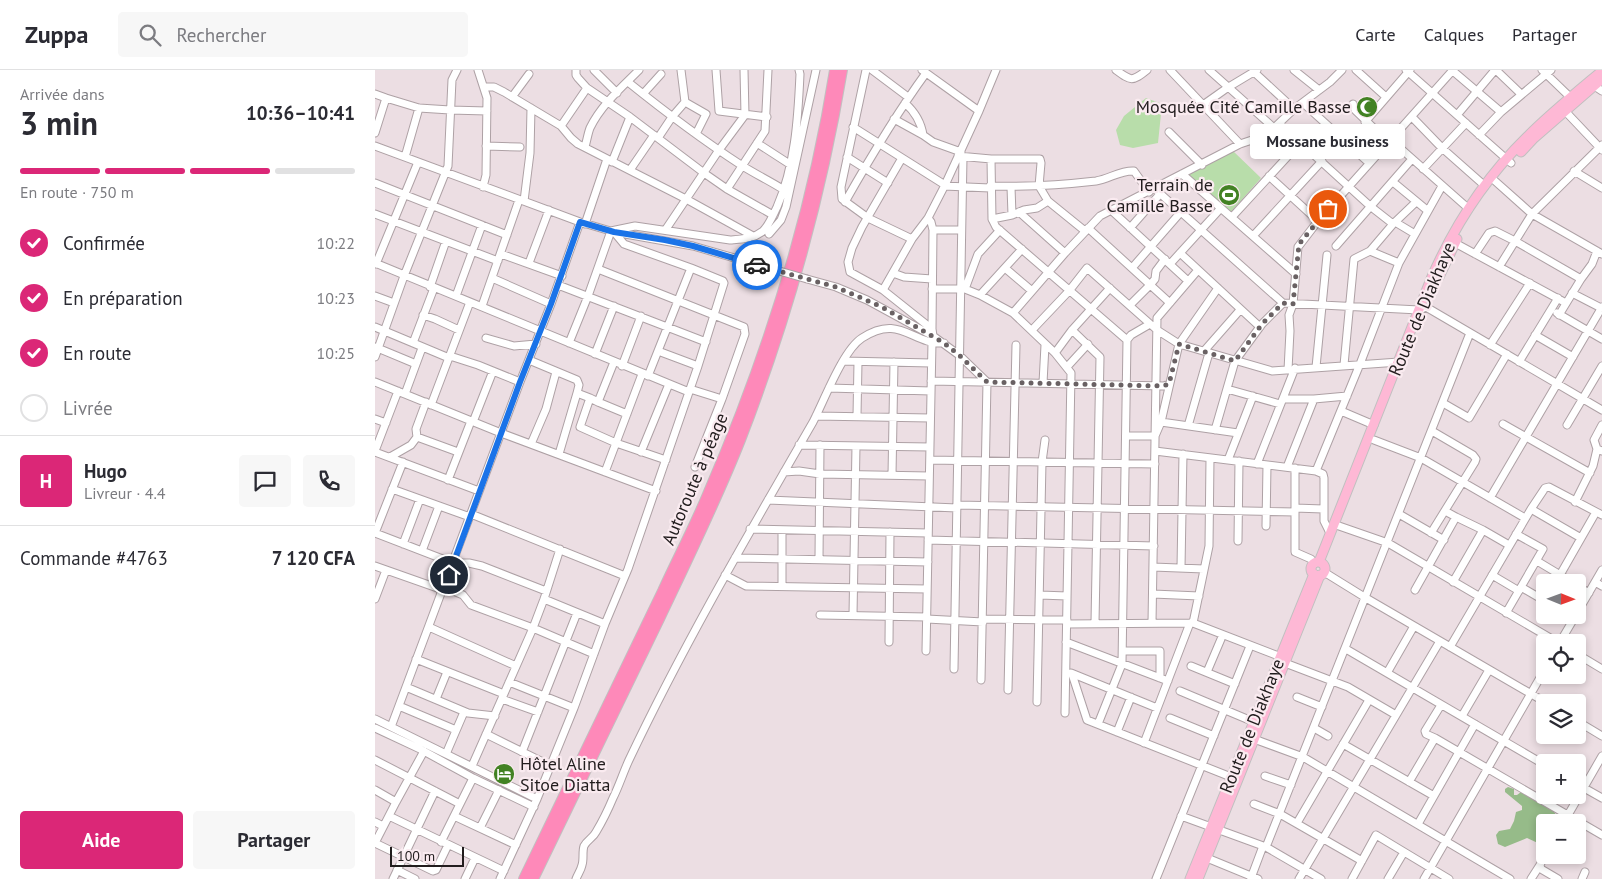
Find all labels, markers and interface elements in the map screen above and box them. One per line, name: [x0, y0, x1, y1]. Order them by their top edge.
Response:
search box: [118, 12, 468, 57]
text: Zuppa: [25, 19, 88, 50]
icon: search: [136, 21, 164, 49]
text: Rechercher: [176, 23, 266, 47]
text: Carte: [1355, 23, 1396, 46]
text: Calques: [1424, 23, 1484, 46]
text: Partager: [1512, 23, 1577, 46]
text: Arrivée dans: [20, 84, 104, 104]
place label: Mosquée Cité Camille Basse: [1136, 95, 1351, 118]
mosque icon: Mosquée Cité Camille Basse: [1355, 95, 1379, 119]
text: 10:36–10:41: [246, 101, 355, 125]
text: 3 min: [20, 102, 98, 144]
callout: Mossane business: [1251, 124, 1405, 159]
text: Mossane business: [1266, 131, 1389, 151]
place label: Terrain de Camille Basse: [1106, 173, 1213, 217]
text: En route · 750 m: [20, 182, 134, 202]
sports icon: Terrain de Camille Basse: [1217, 183, 1241, 207]
pin: [1307, 188, 1349, 230]
icon: bag: [1314, 195, 1342, 223]
icon: check: [20, 229, 48, 257]
text: Confirmée: [63, 231, 145, 255]
text: 10:22: [317, 233, 355, 253]
street label: Route de Diakhaye: [1383, 239, 1460, 379]
courier: [732, 240, 782, 290]
icon: car: [743, 251, 771, 279]
icon: check: [20, 284, 48, 312]
text: En préparation: [63, 286, 183, 310]
text: 10:23: [317, 288, 355, 308]
icon: check: [20, 339, 48, 367]
text: En route: [63, 341, 131, 365]
text: 10:25: [317, 343, 355, 363]
text: Livrée: [63, 396, 113, 420]
street label: Autoroute à péage: [656, 409, 733, 548]
button: chat: [239, 455, 291, 507]
button: phone: [303, 455, 355, 507]
text: Hugo: [84, 459, 127, 483]
text: H: [40, 469, 52, 493]
text: Livreur · 4.4: [84, 483, 166, 503]
text: Commande #4763: [20, 546, 168, 570]
text: 7 120 CFA: [272, 546, 355, 570]
pin: [428, 554, 470, 596]
icon: home: [435, 561, 463, 589]
north arrow: [1536, 574, 1586, 624]
map controls: [1536, 574, 1586, 864]
button: locate: [1536, 634, 1586, 684]
street label: Route de Diakhaye: [1214, 655, 1289, 796]
button: layers: [1536, 694, 1586, 744]
place label: Hôtel Aline Sitoe Diatta: [520, 752, 611, 796]
button: +: [1536, 754, 1586, 804]
hotel icon: Hôtel Aline Sitoe Diatta: [492, 762, 516, 786]
button: Aide: [20, 811, 183, 869]
button: Partager: [193, 811, 355, 869]
button: −: [1536, 814, 1586, 864]
scale bar: [390, 844, 464, 867]
text: 100 m: [397, 847, 435, 865]

